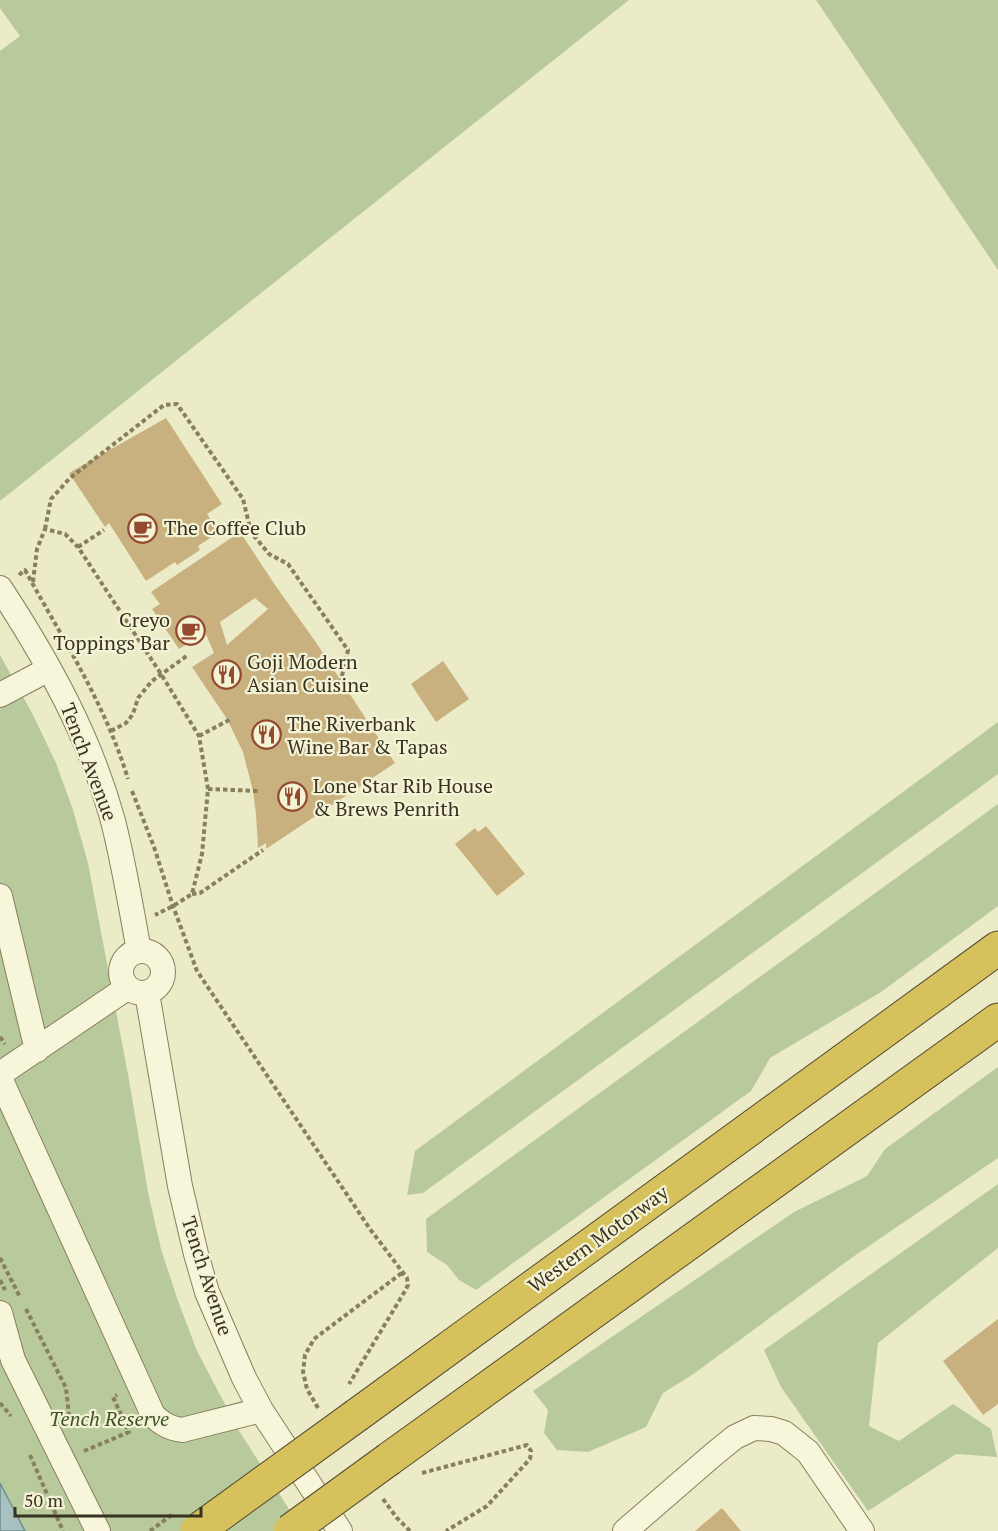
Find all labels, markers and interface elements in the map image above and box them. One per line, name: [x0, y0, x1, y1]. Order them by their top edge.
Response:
cafe icon: The Coffee Club: [127, 512, 159, 544]
place label: The Coffee Club: [164, 514, 306, 541]
place label: Creyo Toppings Bar: [53, 606, 170, 656]
cafe icon: Creyo Toppings Bar: [175, 615, 207, 647]
place label: Goji Modern Asian Cuisine: [247, 648, 369, 698]
restaurant icon: Goji Modern Asian Cuisine: [210, 658, 242, 690]
street label: Tench Avenue: [55, 699, 124, 825]
place label: The Riverbank Wine Bar & Tapas: [287, 710, 448, 760]
restaurant icon: The Riverbank Wine Bar & Tapas: [250, 719, 282, 751]
place label: Lone Star Rib House & Brews Penrith: [313, 772, 493, 822]
restaurant icon: Lone Star Rib House & Brews Penrith: [276, 781, 308, 813]
street label: Western Motorway: [522, 1178, 674, 1299]
street label: Tench Avenue: [175, 1213, 239, 1339]
park label: Tench Reserve: [49, 1405, 169, 1432]
scale bar: [15, 1480, 201, 1518]
text: 50 m: [24, 1488, 64, 1512]

